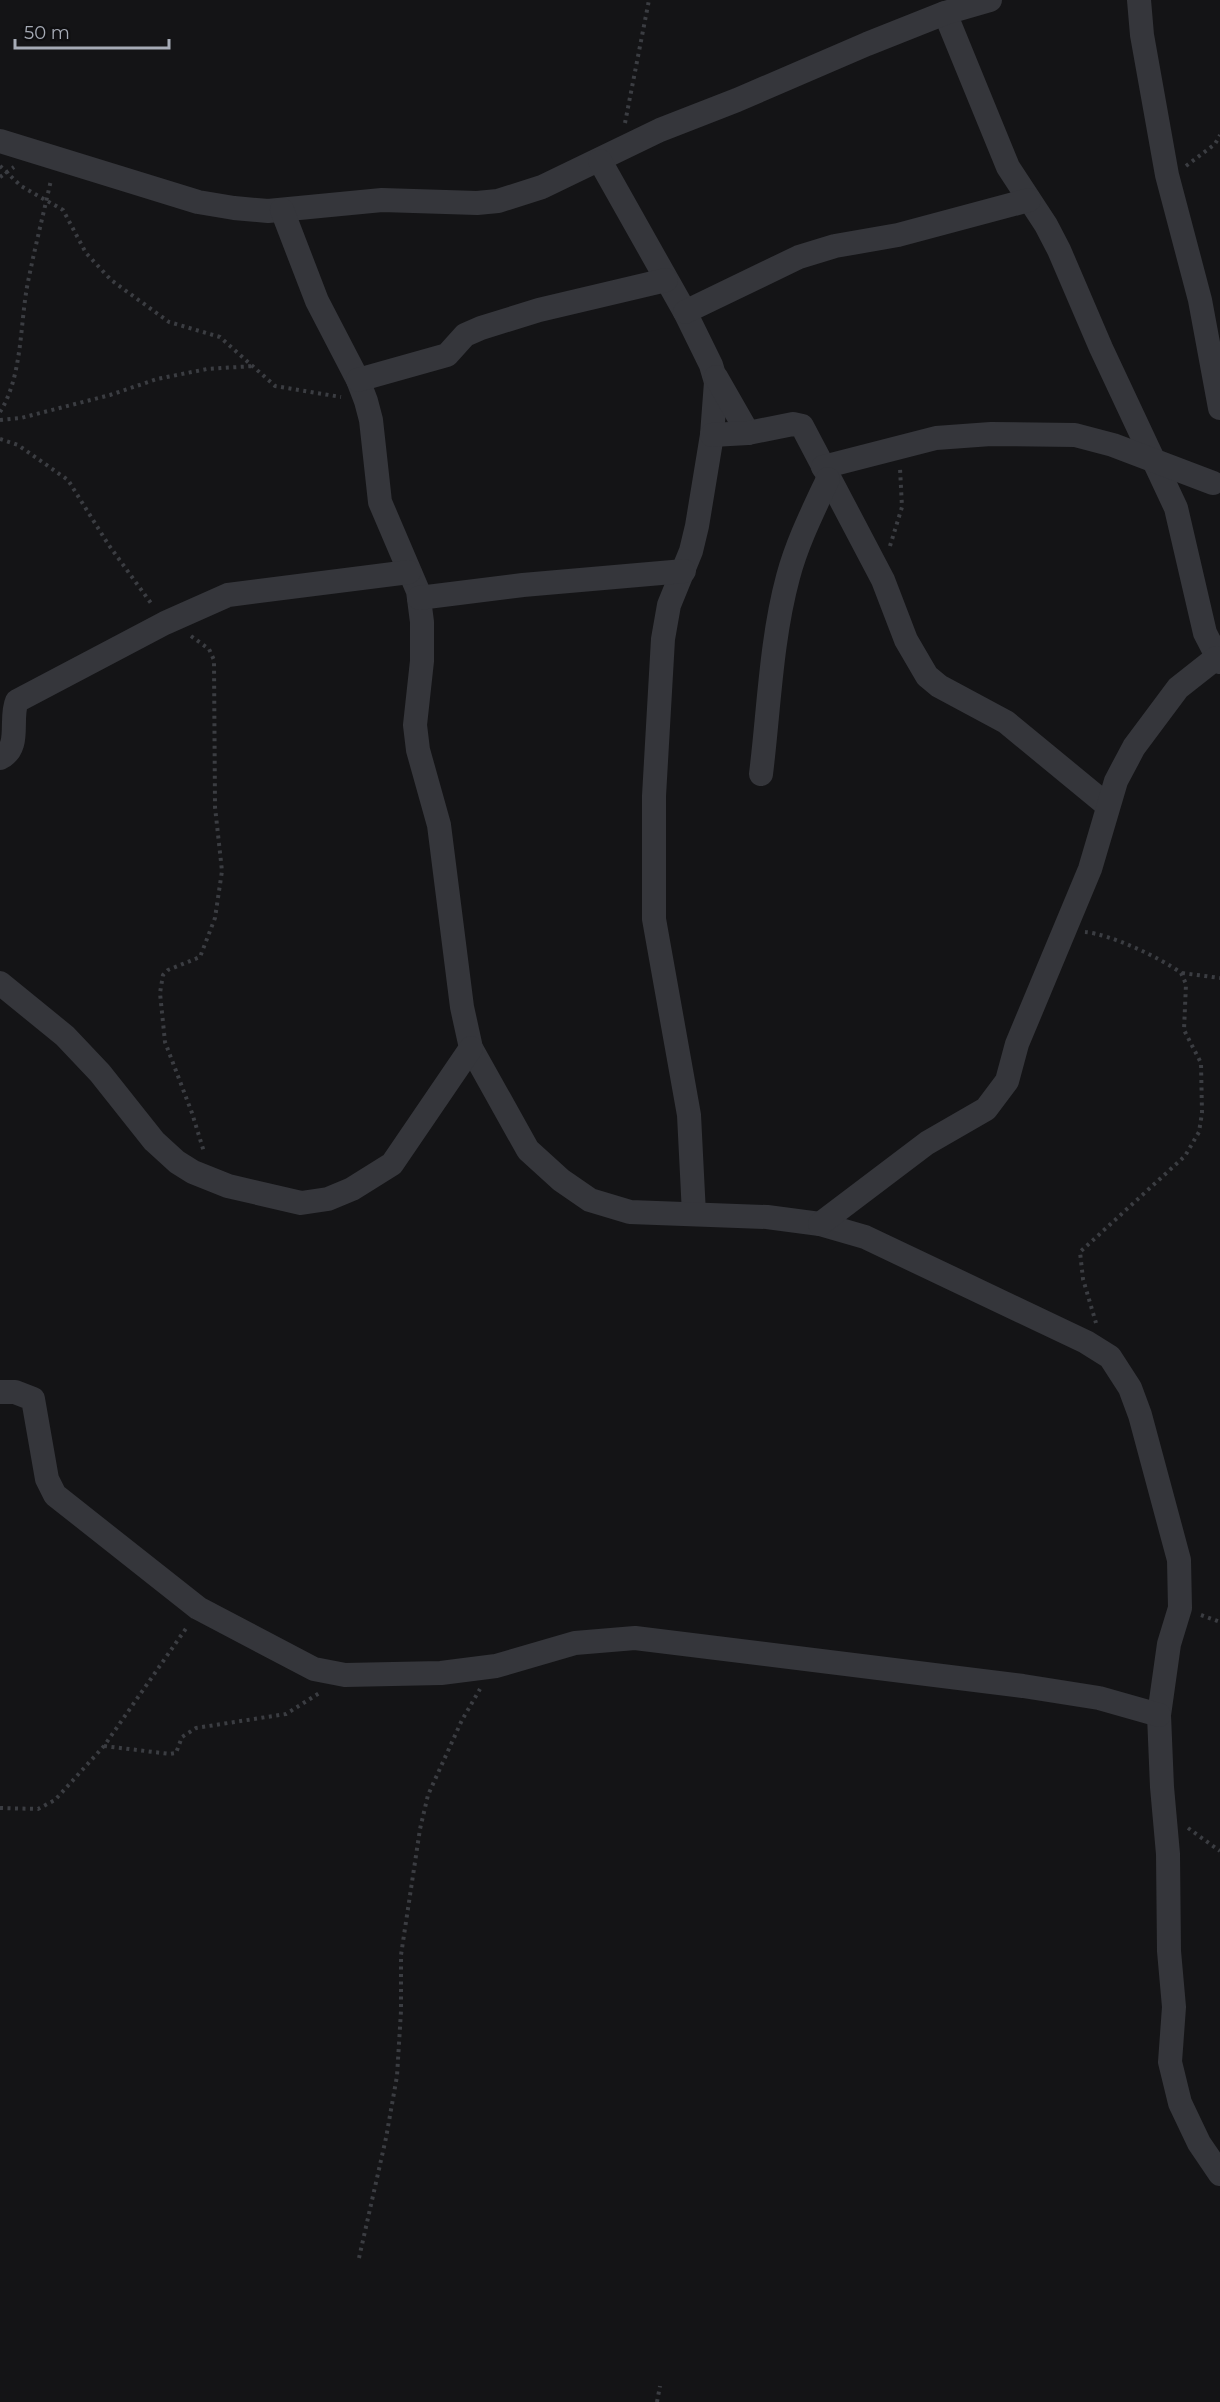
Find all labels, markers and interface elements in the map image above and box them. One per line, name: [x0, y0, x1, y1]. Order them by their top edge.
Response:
scale bar: [15, 12, 170, 50]
text: 50 m: [24, 22, 70, 44]

